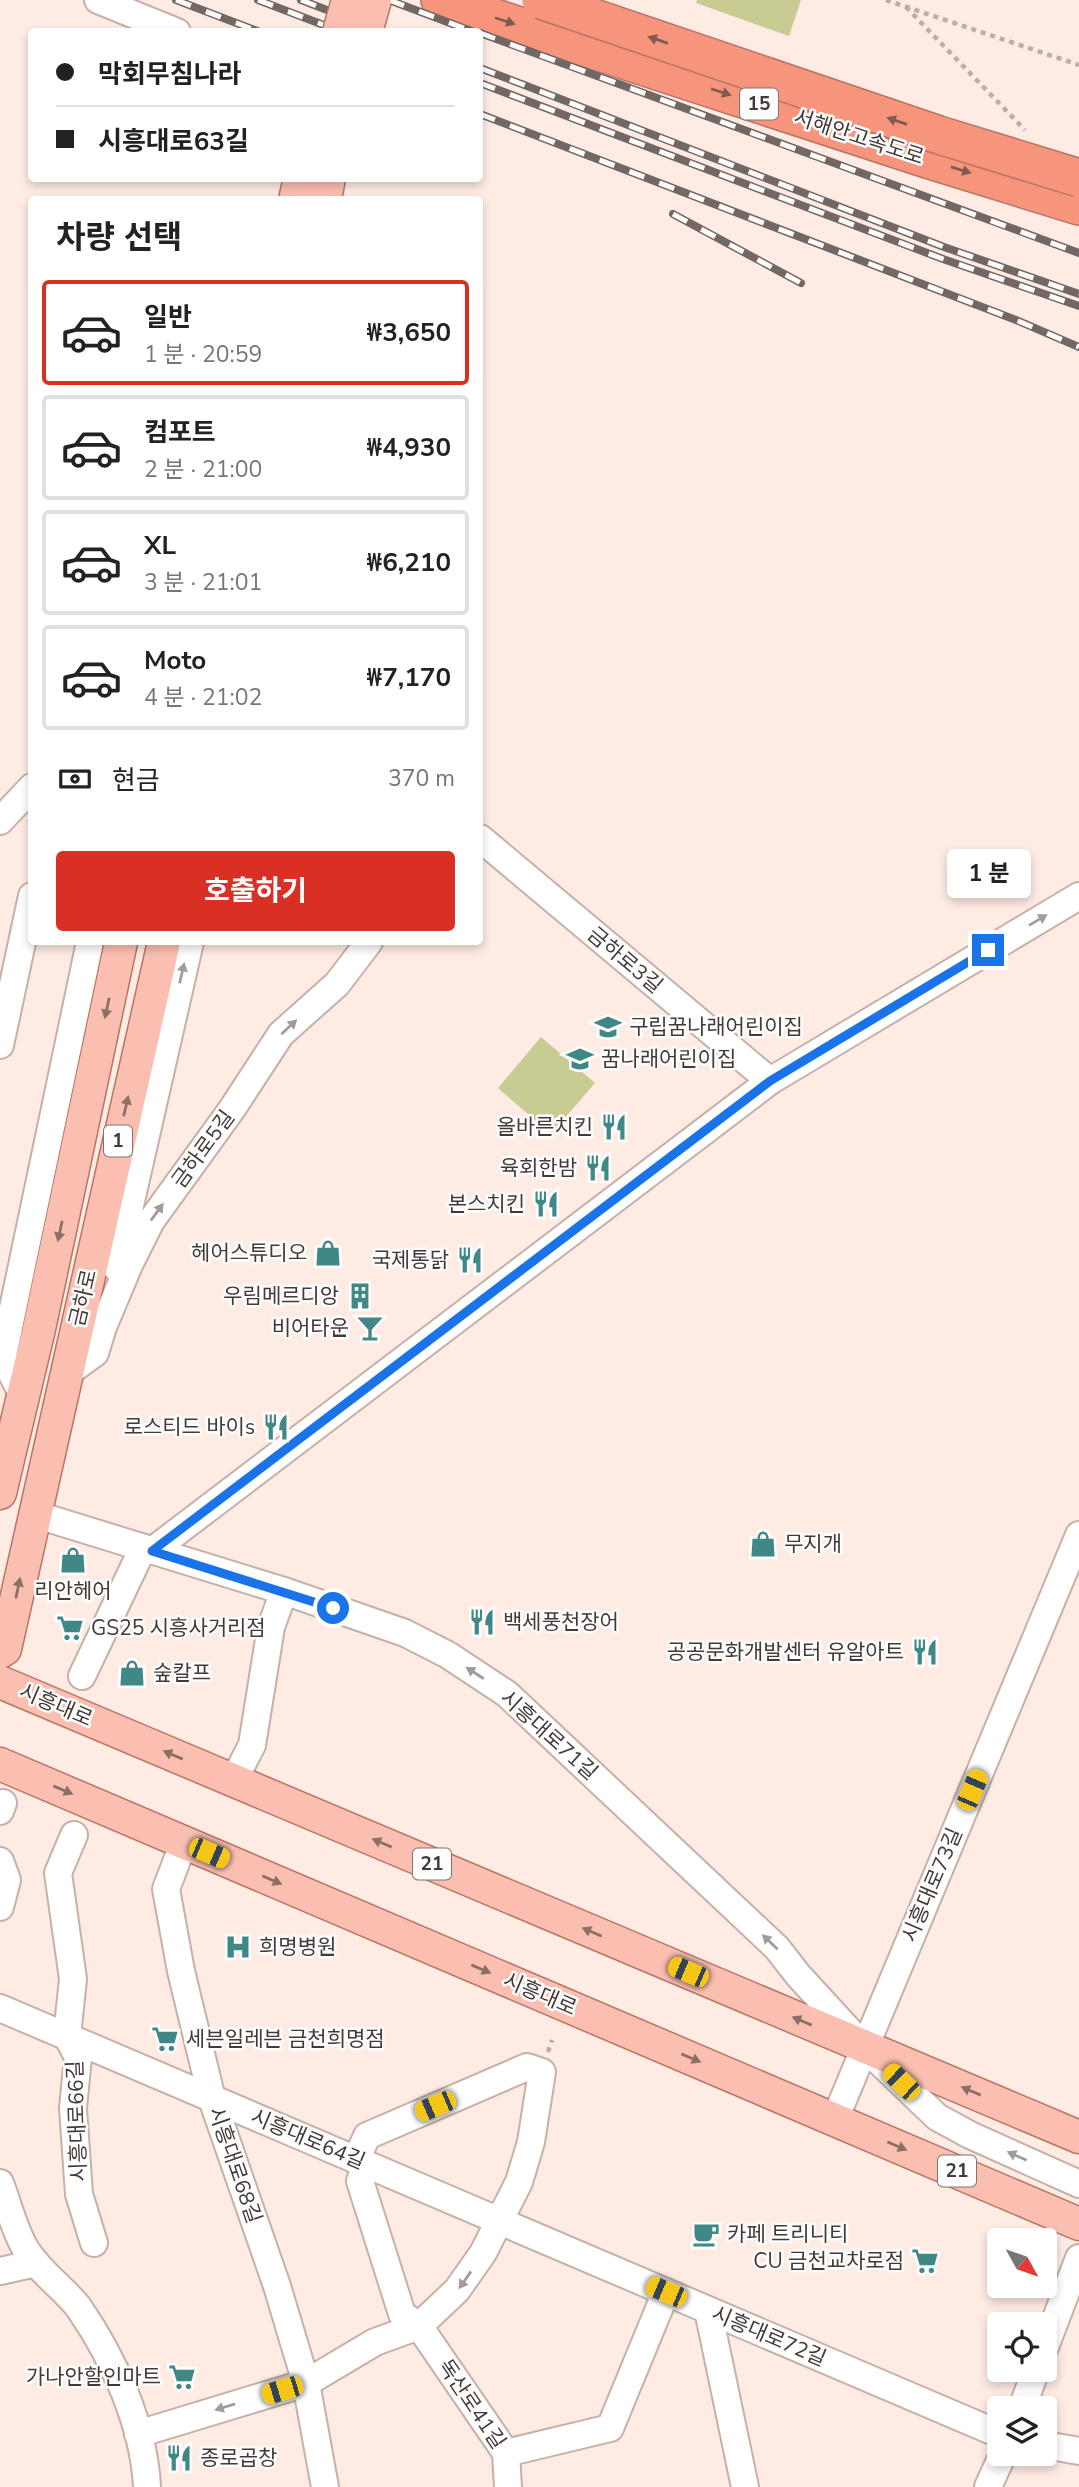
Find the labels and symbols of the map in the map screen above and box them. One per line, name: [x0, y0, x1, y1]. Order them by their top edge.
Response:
one-way arrow: [494, 16, 515, 27]
one-way arrow: [648, 34, 669, 45]
one-way arrow: [711, 87, 732, 98]
road number: 15: [740, 88, 778, 120]
street label: 서해안고속도로: [790, 103, 928, 171]
one-way arrow: [886, 115, 907, 126]
one-way arrow: [950, 165, 971, 175]
callout: 1 분: [946, 848, 1030, 898]
one-way arrow: [1029, 914, 1048, 926]
street label: 금하로3길: [582, 920, 668, 1000]
route end: [972, 934, 1004, 966]
one-way arrow: [177, 962, 188, 984]
one-way arrow: [101, 997, 112, 1019]
school or university icon: 구립꿈나래어린이집: [593, 1012, 623, 1042]
place label: 구립꿈나래어린이집: [629, 1013, 803, 1041]
one-way arrow: [280, 1019, 298, 1035]
school or university icon: 꿈나래어린이집: [565, 1044, 595, 1074]
place label: 꿈나래어린이집: [601, 1045, 736, 1073]
one-way arrow: [121, 1095, 132, 1117]
street label: 금하로5길: [165, 1104, 241, 1194]
restaurant icon: 올바른치킨: [599, 1112, 629, 1142]
place label: 올바른치킨: [496, 1113, 593, 1141]
road number: 1: [104, 1126, 132, 1156]
restaurant icon: 육회한밤: [583, 1153, 613, 1183]
place label: 육회한밤: [500, 1154, 577, 1182]
restaurant icon: 본스치킨: [531, 1189, 561, 1219]
place label: 본스치킨: [448, 1190, 525, 1218]
one-way arrow: [150, 1203, 164, 1221]
one-way arrow: [54, 1220, 65, 1242]
shop icon: 헤어스튜디오: [313, 1238, 343, 1268]
place label: 헤어스튜디오: [191, 1239, 307, 1267]
restaurant icon: 국제통닭: [455, 1245, 485, 1275]
place label: 국제통닭: [372, 1246, 449, 1274]
street label: 금하로: [63, 1267, 103, 1329]
building icon: 우림메르디앙: [345, 1281, 375, 1311]
place label: 우림메르디앙: [223, 1282, 339, 1310]
bar icon: 비어타운: [355, 1313, 385, 1343]
place label: 비어타운: [272, 1314, 349, 1342]
restaurant icon: 로스티드 바이s: [261, 1412, 291, 1442]
place label: 로스티드 바이s: [124, 1413, 255, 1441]
shop icon: 무지개: [748, 1529, 778, 1559]
place label: 무지개: [784, 1530, 842, 1558]
shop icon: 리안헤어: [58, 1545, 88, 1575]
one-way arrow: [13, 1577, 24, 1599]
place label: 리안헤어: [34, 1577, 112, 1605]
route start: [317, 1592, 349, 1624]
restaurant icon: 백세풍천장어: [467, 1607, 497, 1637]
place label: 백세풍천장어: [503, 1608, 619, 1636]
supermarket icon: GS25 시흥사거리점: [55, 1613, 85, 1643]
place label: GS25 시흥사거리점: [91, 1614, 266, 1642]
restaurant icon: 공공문화개발센터 유알아트: [910, 1637, 940, 1667]
place label: 공공문화개발센터 유알아트: [667, 1638, 904, 1666]
shop icon: 숲칼프: [117, 1658, 147, 1688]
place label: 숲칼프: [153, 1659, 211, 1687]
one-way arrow: [466, 1667, 485, 1680]
street label: 시흥대로: [15, 1677, 97, 1733]
street label: 시흥대로71길: [494, 1684, 604, 1786]
one-way arrow: [163, 1749, 183, 1761]
car: [955, 1767, 990, 1813]
one-way arrow: [53, 1785, 74, 1796]
street label: 시흥대로73길: [895, 1823, 969, 1947]
car: [186, 1835, 233, 1871]
one-way arrow: [372, 1838, 393, 1849]
road number: 21: [413, 1848, 451, 1880]
one-way arrow: [262, 1874, 282, 1886]
one-way arrow: [582, 1926, 602, 1938]
hospital icon: 희명병원: [223, 1932, 253, 1962]
place label: 희명병원: [259, 1933, 336, 1961]
one-way arrow: [762, 1934, 779, 1950]
car: [665, 1954, 712, 1990]
one-way arrow: [471, 1964, 492, 1975]
street label: 시흥대로: [499, 1966, 581, 2022]
one-way arrow: [791, 2015, 812, 2026]
supermarket icon: 세븐일레븐 금천희명점: [150, 2024, 180, 2054]
place label: 세븐일레븐 금천희명점: [186, 2025, 385, 2053]
one-way arrow: [680, 2053, 701, 2064]
street label: 시흥대로66길: [61, 2060, 93, 2182]
car: [879, 2060, 924, 2104]
one-way arrow: [960, 2086, 981, 2097]
car: [412, 2088, 459, 2124]
street label: 시흥대로64길: [246, 2102, 370, 2176]
street label: 시흥대로68길: [202, 2103, 268, 2227]
one-way arrow: [887, 2141, 908, 2152]
one-way arrow: [1006, 2150, 1027, 2161]
road number: 21: [938, 2156, 976, 2186]
cafe icon: 카페 트리니티: [691, 2219, 721, 2249]
place label: 카페 트리니티: [727, 2220, 848, 2248]
north arrow: [987, 2228, 1057, 2298]
supermarket icon: CU 금천교차로점: [910, 2246, 940, 2276]
place label: CU 금천교차로점: [753, 2247, 904, 2275]
one-way arrow: [458, 2271, 472, 2289]
car: [643, 2274, 690, 2310]
street label: 시흥대로72길: [707, 2299, 831, 2373]
street label: 독산로41길: [432, 2354, 512, 2454]
supermarket icon: 가나안할인마트: [167, 2362, 197, 2392]
place label: 가나안할인마트: [26, 2363, 161, 2391]
car: [259, 2374, 306, 2406]
one-way arrow: [215, 2403, 236, 2413]
restaurant icon: 종로곱창: [164, 2443, 194, 2473]
place label: 종로곱창: [200, 2444, 277, 2472]

